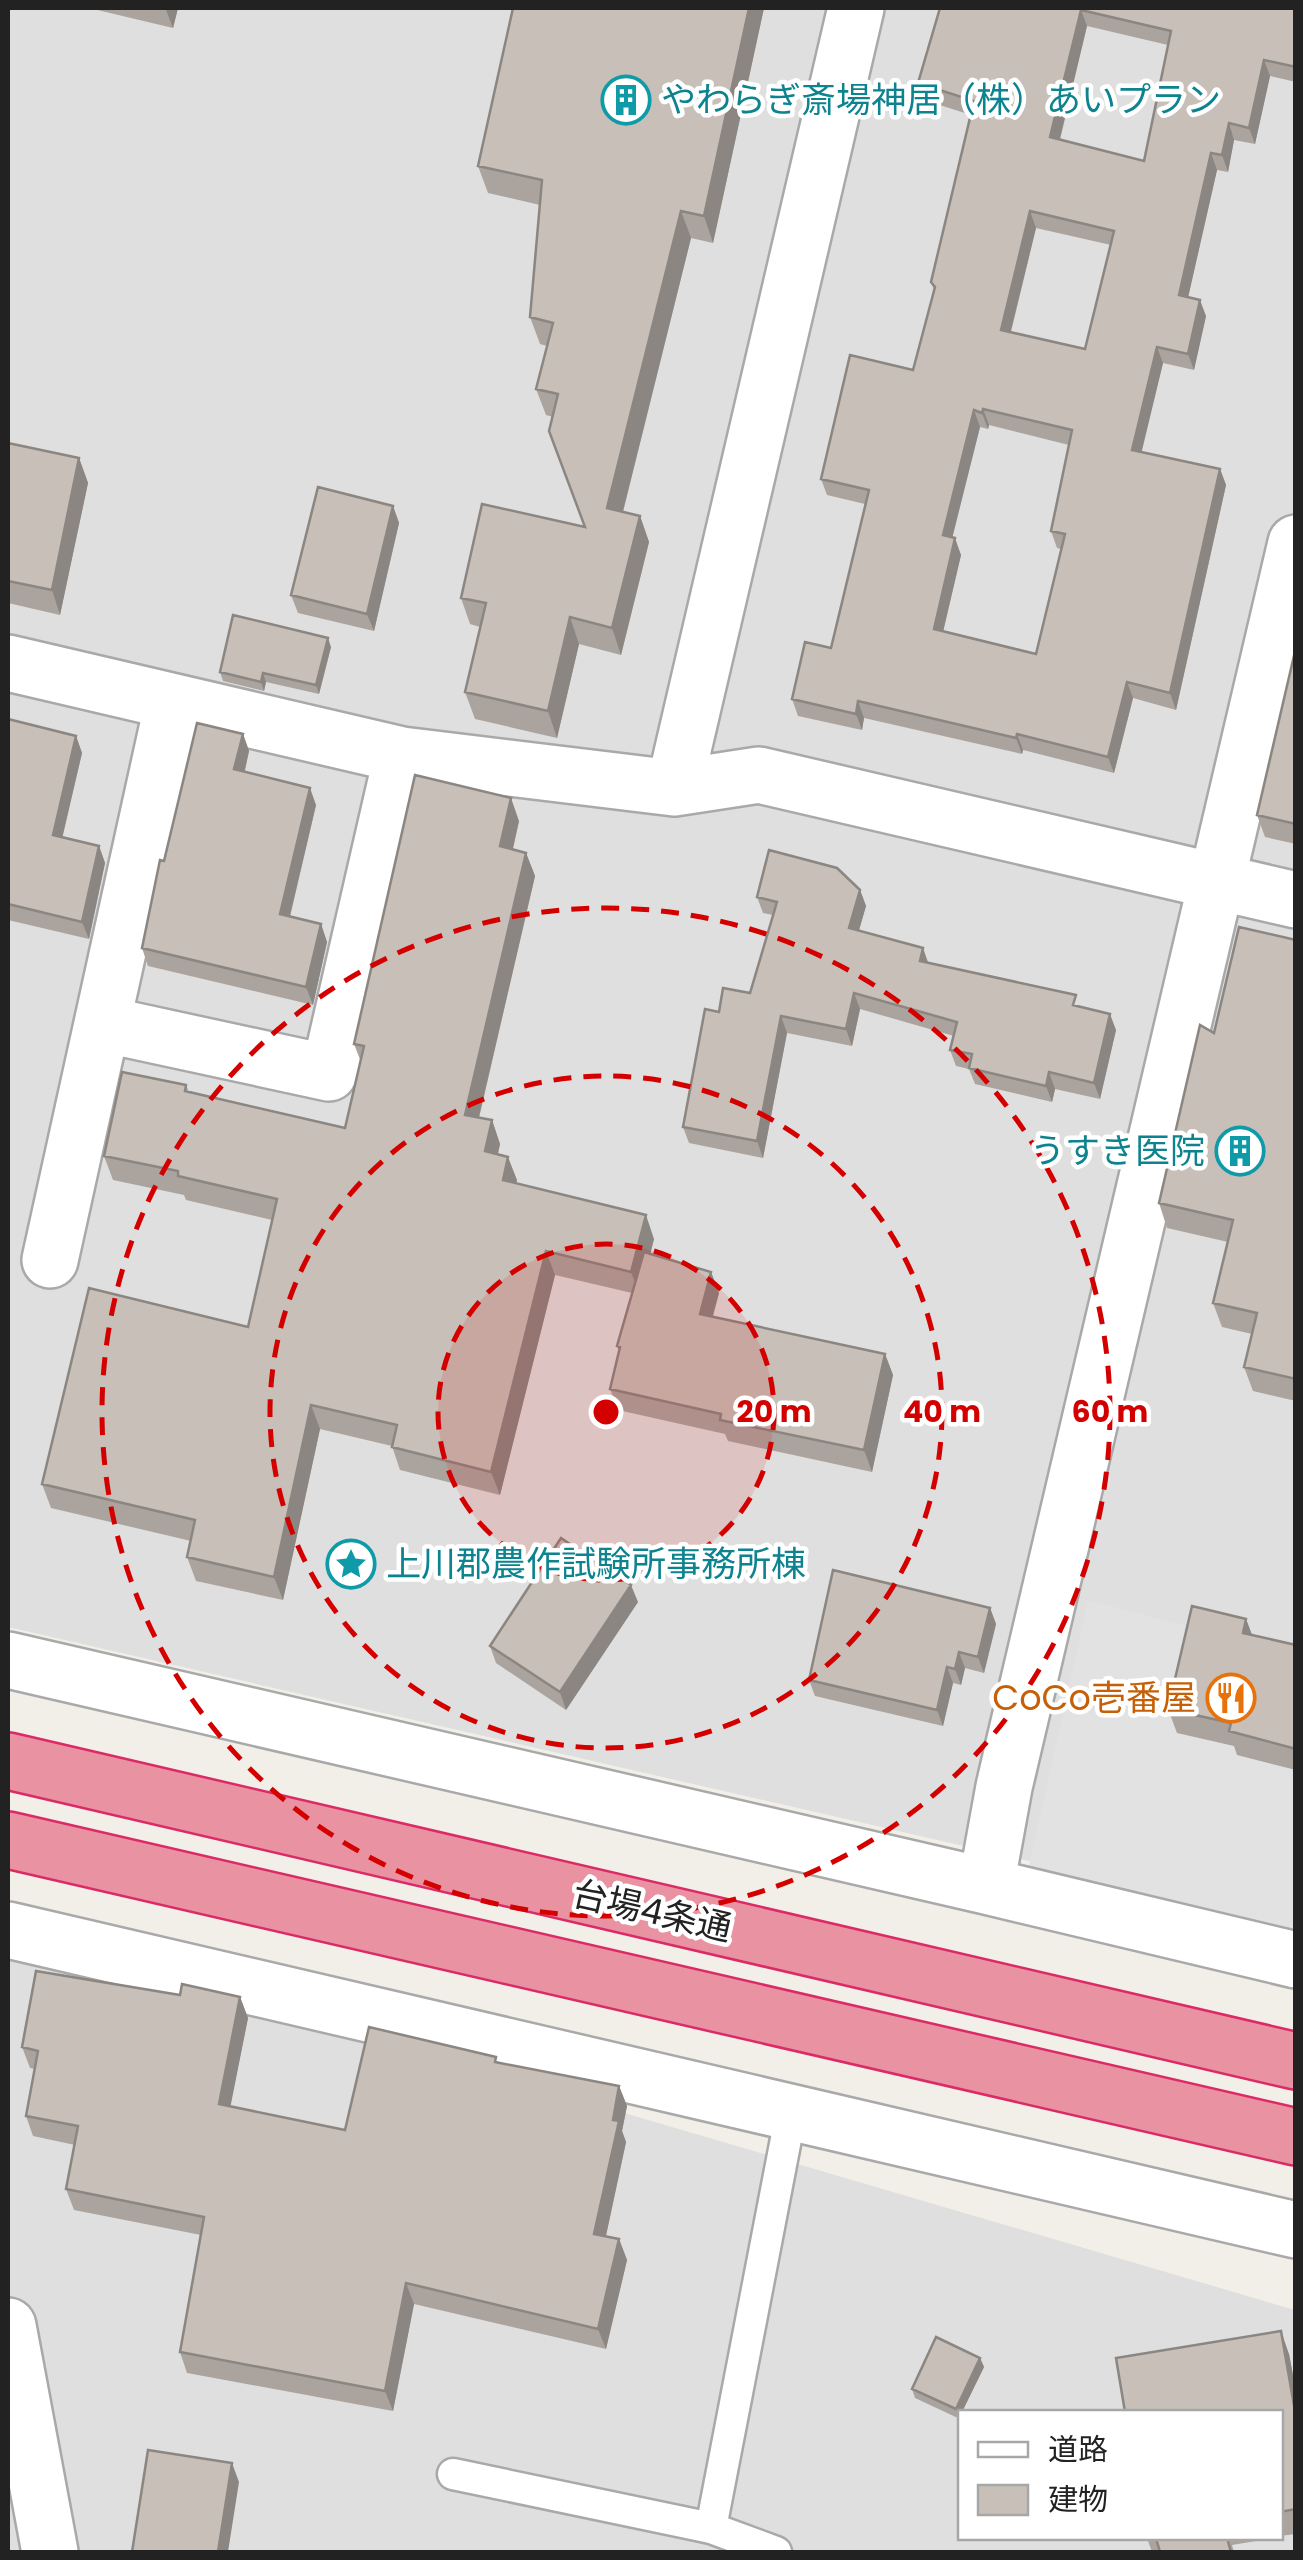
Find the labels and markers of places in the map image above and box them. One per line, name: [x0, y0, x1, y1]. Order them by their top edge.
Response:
building icon: やわらぎ斎場神居（株）あいプラン: [600, 74, 652, 126]
place label: やわらぎ斎場神居（株）あいプラン: [661, 75, 1221, 124]
building icon: うすき医院: [1214, 1125, 1266, 1177]
place label: うすき医院: [1030, 1126, 1205, 1175]
centre of rings: [588, 1394, 624, 1430]
place icon: 上川郡農作試験所事務所棟: [325, 1538, 377, 1590]
place label: 上川郡農作試験所事務所棟: [386, 1539, 806, 1588]
restaurant icon: CoCo壱番屋: [1205, 1672, 1257, 1724]
place label: CoCo壱番屋: [992, 1673, 1196, 1722]

